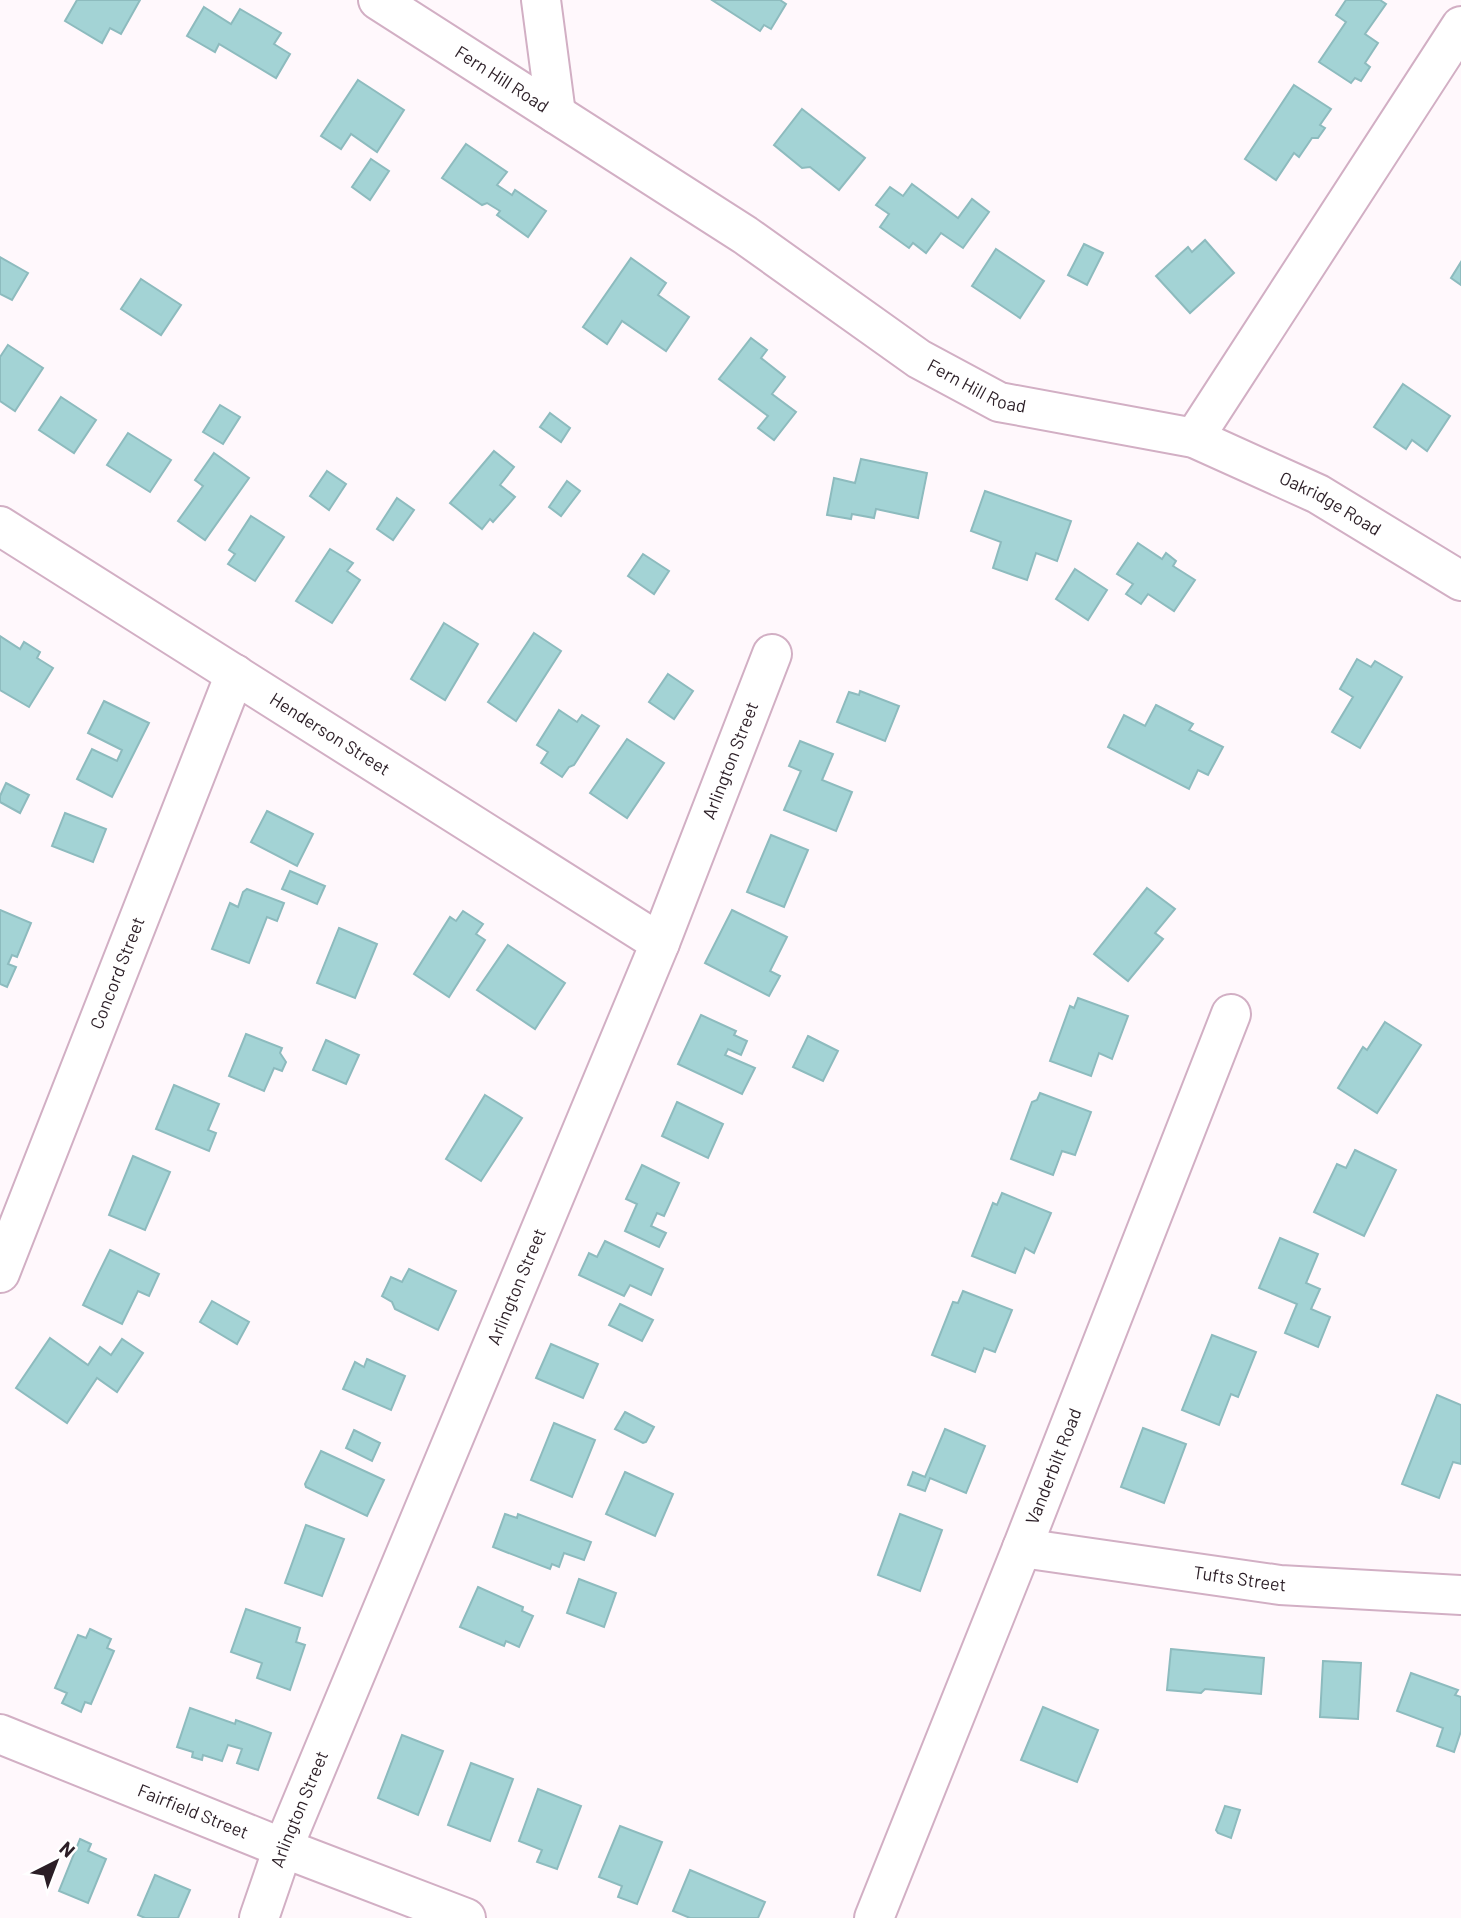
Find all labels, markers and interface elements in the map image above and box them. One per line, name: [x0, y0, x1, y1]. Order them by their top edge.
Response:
street label: Fern Hill Road: [451, 40, 553, 117]
street label: Fern Hill Road: [924, 354, 1028, 417]
street label: Oakridge Road: [1276, 466, 1386, 540]
street label: Henderson Street: [266, 687, 394, 780]
street label: Arlington Street: [697, 698, 762, 822]
street label: Concord Street: [85, 914, 149, 1032]
street label: Arlington Street: [482, 1225, 550, 1348]
street label: Vanderbilt Road: [1020, 1405, 1086, 1527]
street label: Tufts Street: [1192, 1561, 1287, 1595]
street label: Arlington Street: [265, 1747, 332, 1870]
street label: Fairfield Street: [135, 1779, 252, 1843]
north arrow: [21, 1827, 91, 1897]
text: N: [55, 1836, 80, 1862]

